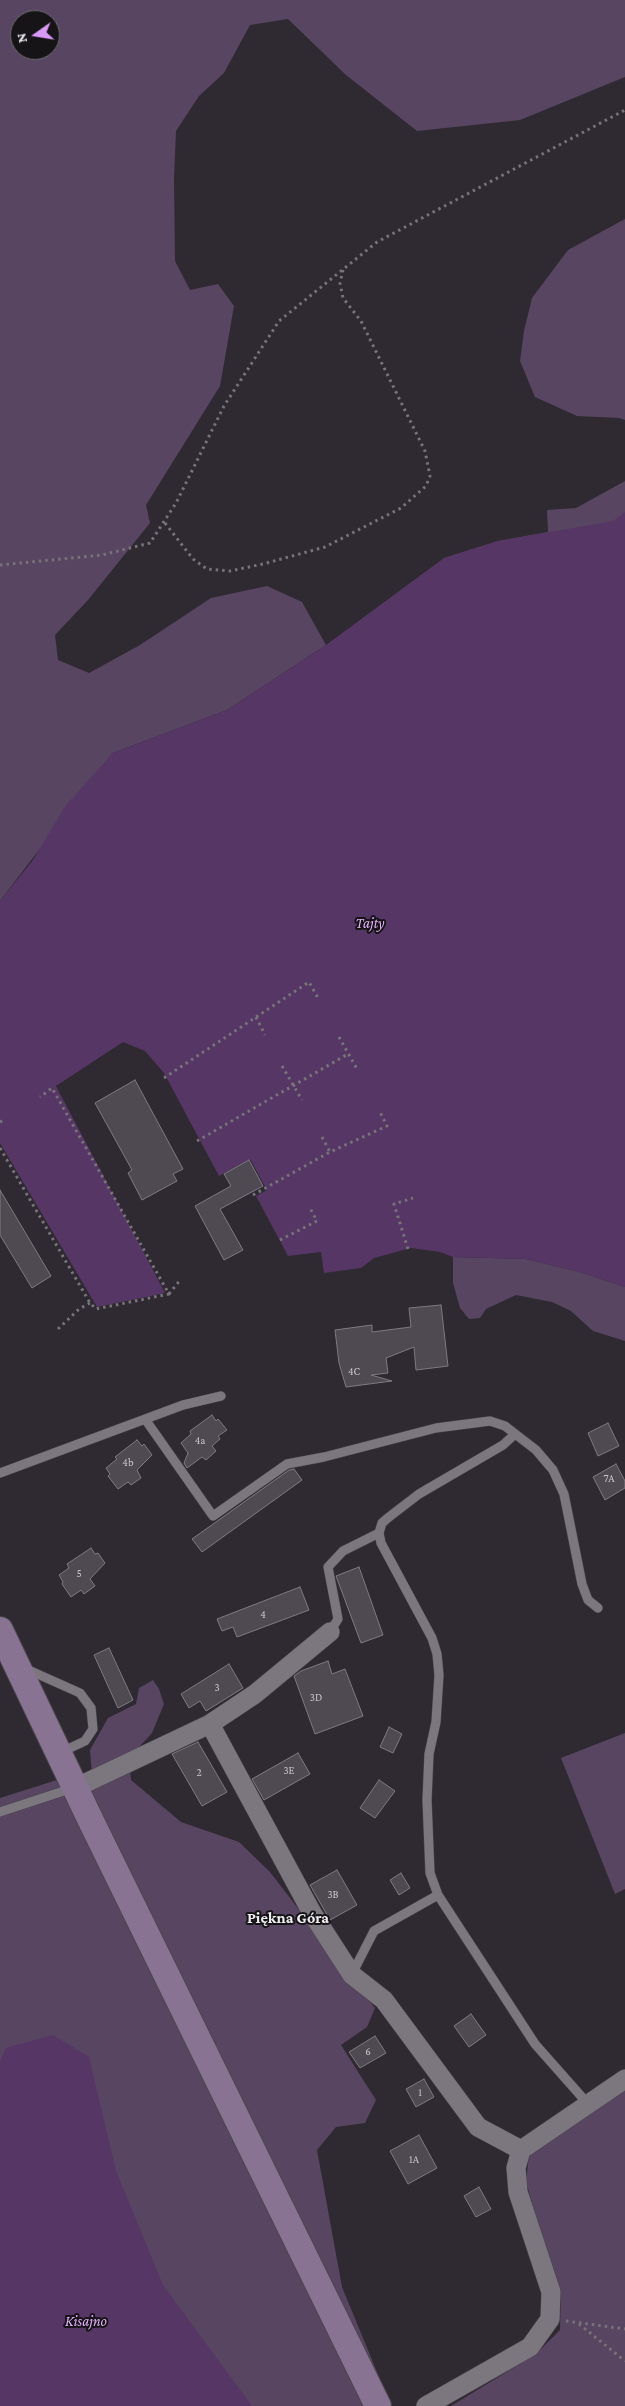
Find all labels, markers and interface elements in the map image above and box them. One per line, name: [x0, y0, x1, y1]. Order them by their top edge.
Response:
north arrow: [10, 10, 60, 60]
text: N: [12, 32, 30, 45]
water label: Tajty: [356, 914, 384, 932]
house number: 4C: [348, 1365, 360, 1379]
house number: 4a: [195, 1434, 205, 1448]
house number: 4b: [122, 1456, 134, 1470]
house number: 7A: [604, 1472, 614, 1486]
house number: 5: [76, 1567, 82, 1581]
house number: 4: [260, 1608, 266, 1622]
house number: 3: [214, 1681, 220, 1695]
house number: 3D: [310, 1691, 322, 1705]
house number: 3E: [283, 1764, 295, 1778]
house number: 2: [196, 1766, 202, 1780]
house number: 3B: [327, 1888, 339, 1902]
district label: Piękna Góra: [247, 1908, 329, 1928]
house number: 6: [365, 2045, 371, 2059]
house number: 1: [418, 2086, 422, 2100]
house number: 1A: [409, 2153, 419, 2167]
water label: Kisajno: [65, 2312, 107, 2330]

